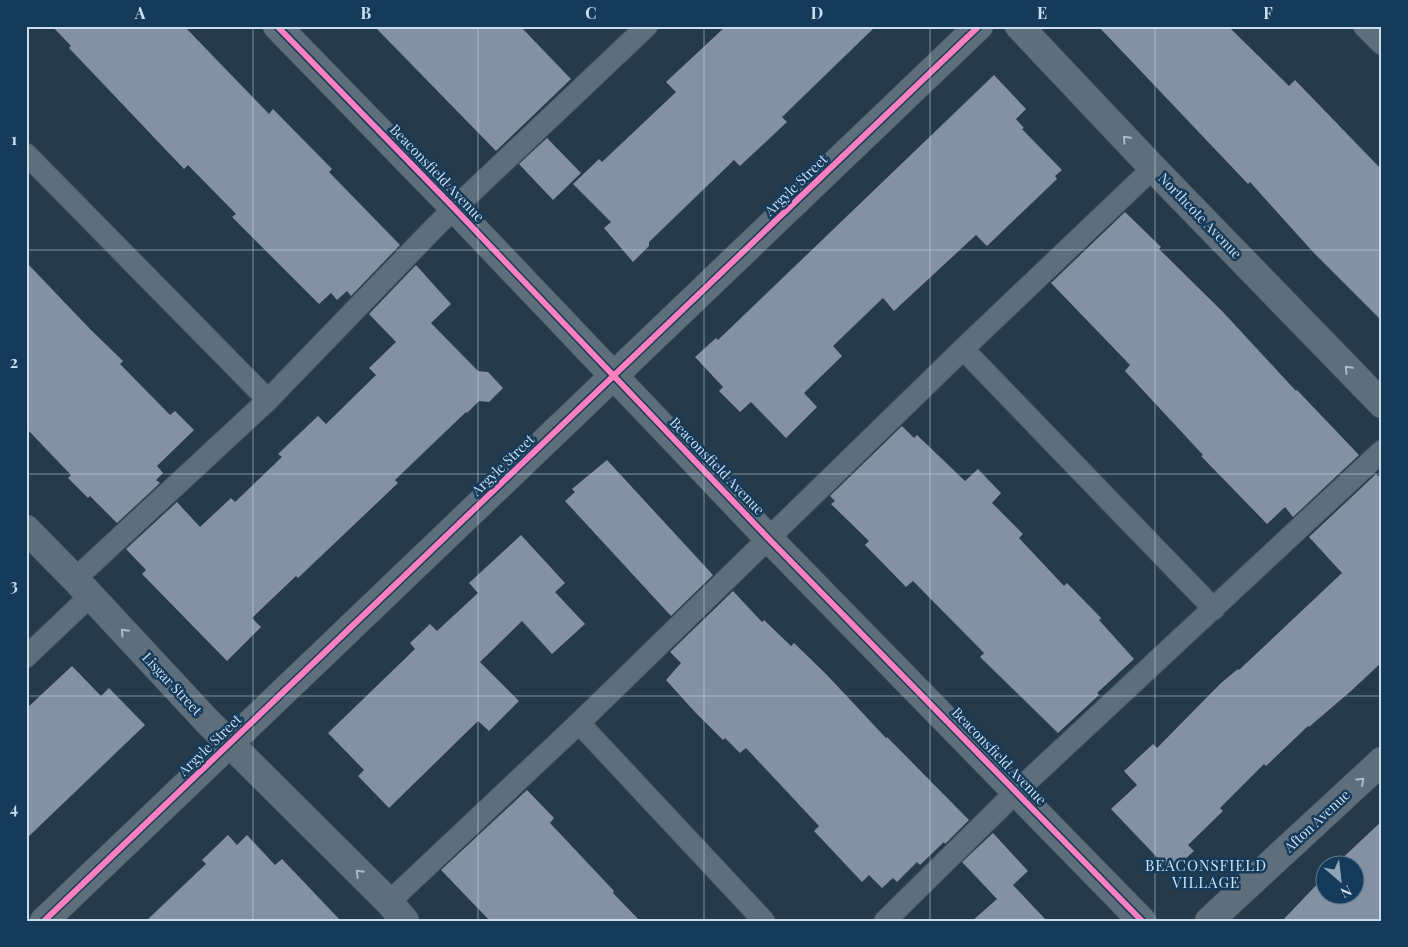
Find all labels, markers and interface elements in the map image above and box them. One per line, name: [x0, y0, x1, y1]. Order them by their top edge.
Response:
text: A: [134, 2, 146, 23]
text: B: [361, 2, 372, 23]
text: C: [585, 2, 597, 23]
text: D: [811, 2, 823, 23]
text: E: [1037, 2, 1047, 23]
text: F: [1263, 2, 1273, 23]
street label: Beaconsfield Avenue: [386, 120, 489, 226]
text: 1: [11, 128, 17, 149]
one-way arrow: [1123, 135, 1132, 144]
street label: Argyle Street: [759, 149, 832, 220]
street label: Northcote Avenue: [1154, 169, 1246, 263]
text: 2: [10, 351, 18, 372]
one-way arrow: [1345, 366, 1354, 375]
street label: Beaconsfield Avenue: [666, 413, 769, 519]
street label: Argyle Street: [466, 429, 539, 500]
text: 3: [10, 574, 18, 595]
one-way arrow: [121, 629, 130, 638]
street label: Lisgar Street: [138, 648, 207, 720]
street label: Beaconsfield Avenue: [948, 703, 1051, 809]
street label: Argyle Street: [173, 709, 246, 780]
one-way arrow: [1355, 778, 1364, 787]
street label: Afton Avenue: [1279, 785, 1354, 857]
text: 4: [10, 797, 18, 818]
north arrow: [1316, 854, 1366, 904]
district label: BEACONSFIELD VILLAGE: [1145, 855, 1267, 892]
one-way arrow: [356, 870, 365, 879]
text: N: [1337, 881, 1355, 903]

